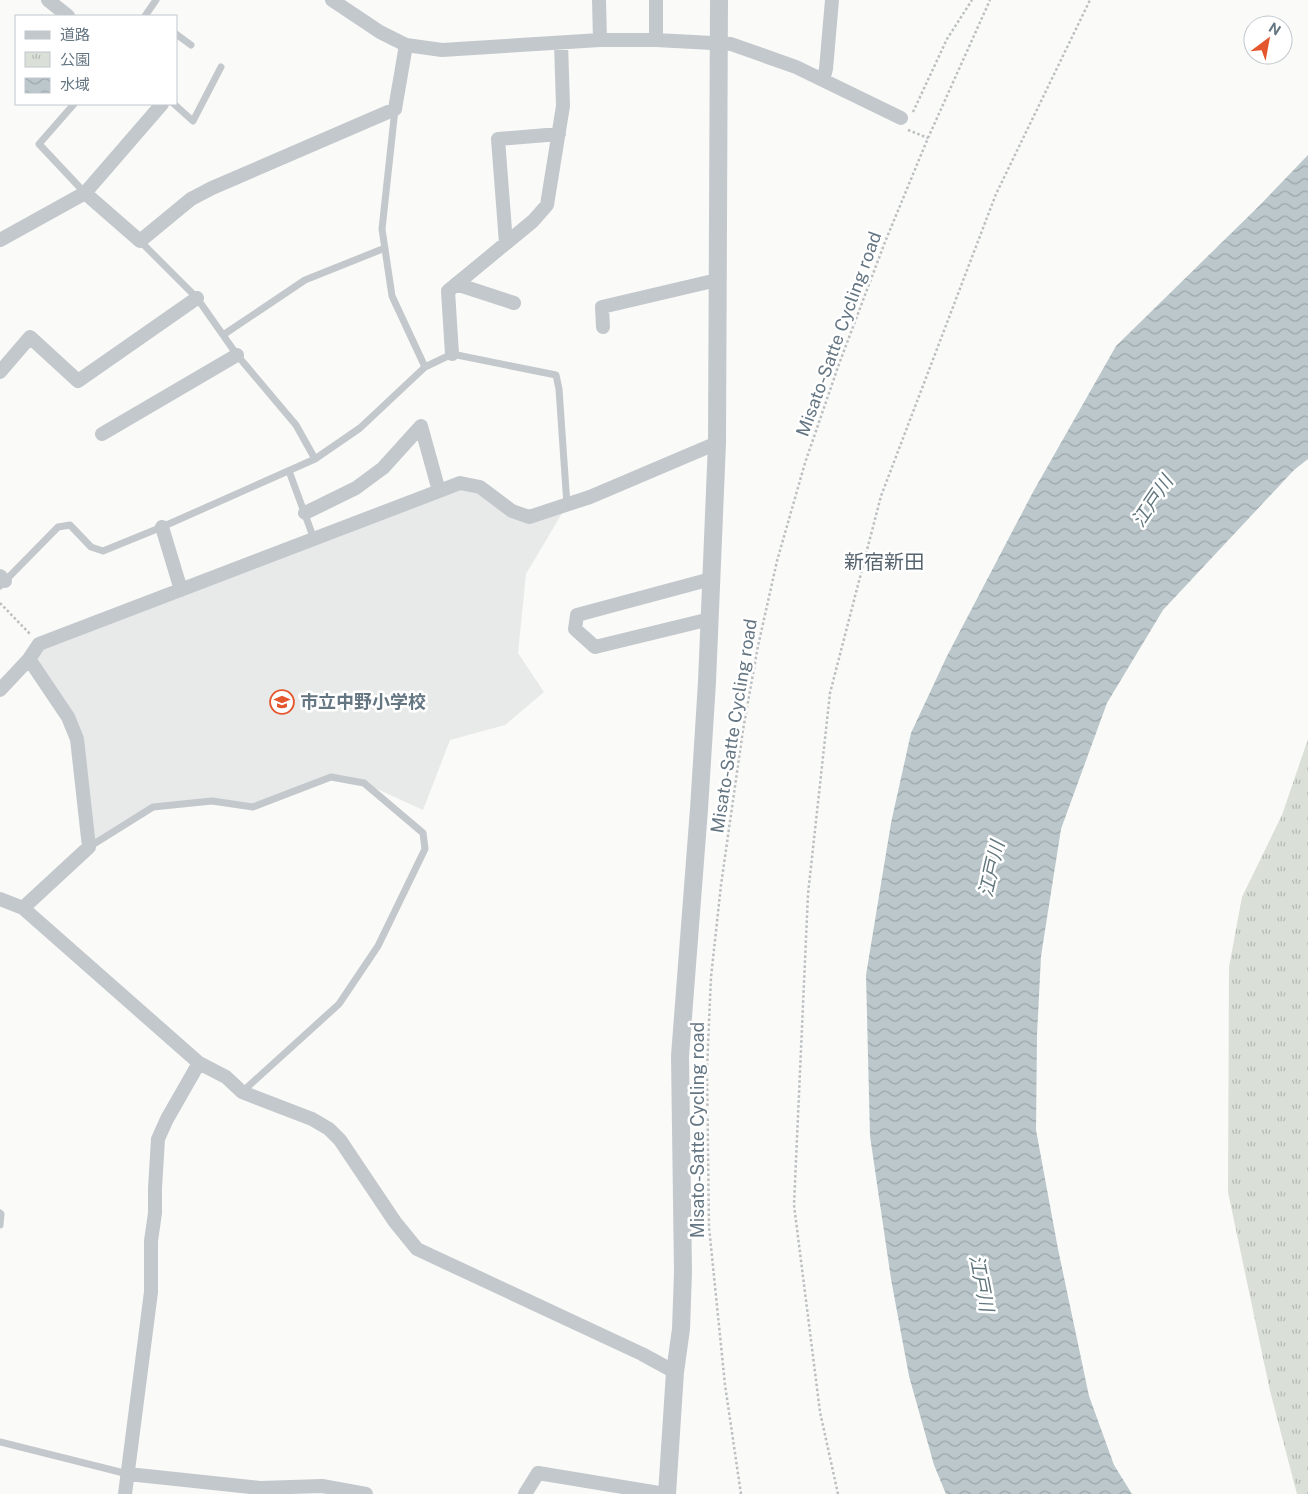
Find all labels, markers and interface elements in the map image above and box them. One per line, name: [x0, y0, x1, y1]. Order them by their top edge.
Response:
legend: [15, 15, 178, 105]
north arrow: [1243, 15, 1293, 65]
text: N: [1266, 19, 1284, 39]
text: 道路: [60, 26, 90, 43]
text: 公園: [60, 51, 90, 68]
text: 水域: [60, 76, 90, 93]
street label: Misato-Satte Cycling road: [792, 228, 885, 439]
water label: 江戸川: [1127, 470, 1178, 531]
district label: 新宿新田: [844, 550, 924, 574]
street label: Misato-Satte Cycling road: [706, 617, 761, 835]
school or university icon: 市立中野小学校: [269, 689, 295, 715]
place label: 市立中野小学校: [300, 691, 426, 712]
water label: 江戸川: [974, 837, 1009, 899]
street label: Misato-Satte Cycling road: [687, 1022, 708, 1238]
water label: 江戸川: [966, 1253, 999, 1315]

